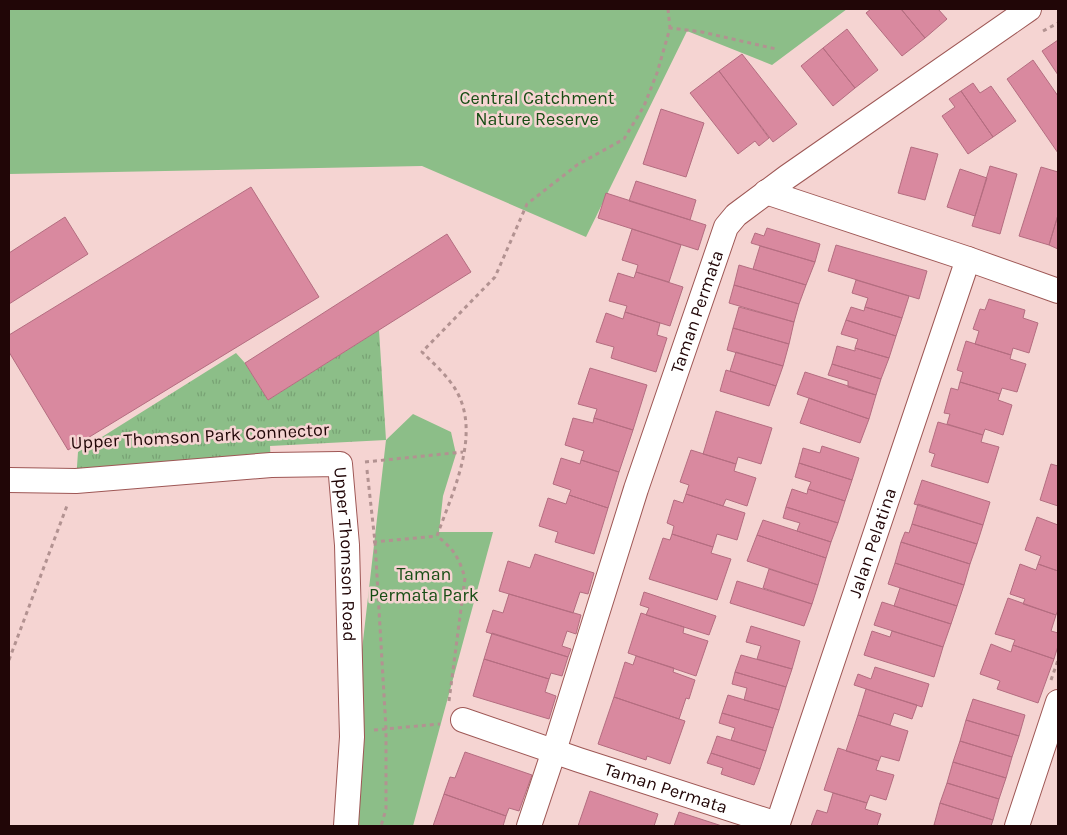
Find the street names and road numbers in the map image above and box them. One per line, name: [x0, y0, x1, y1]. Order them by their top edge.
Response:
street label: Taman Permata: [666, 247, 728, 376]
street label: Upper Thomson Park Connector: [70, 418, 330, 454]
street label: Upper Thomson Road: [329, 466, 361, 642]
street label: Jalan Pelatina: [844, 485, 901, 600]
street label: Taman Permata: [601, 758, 730, 818]

